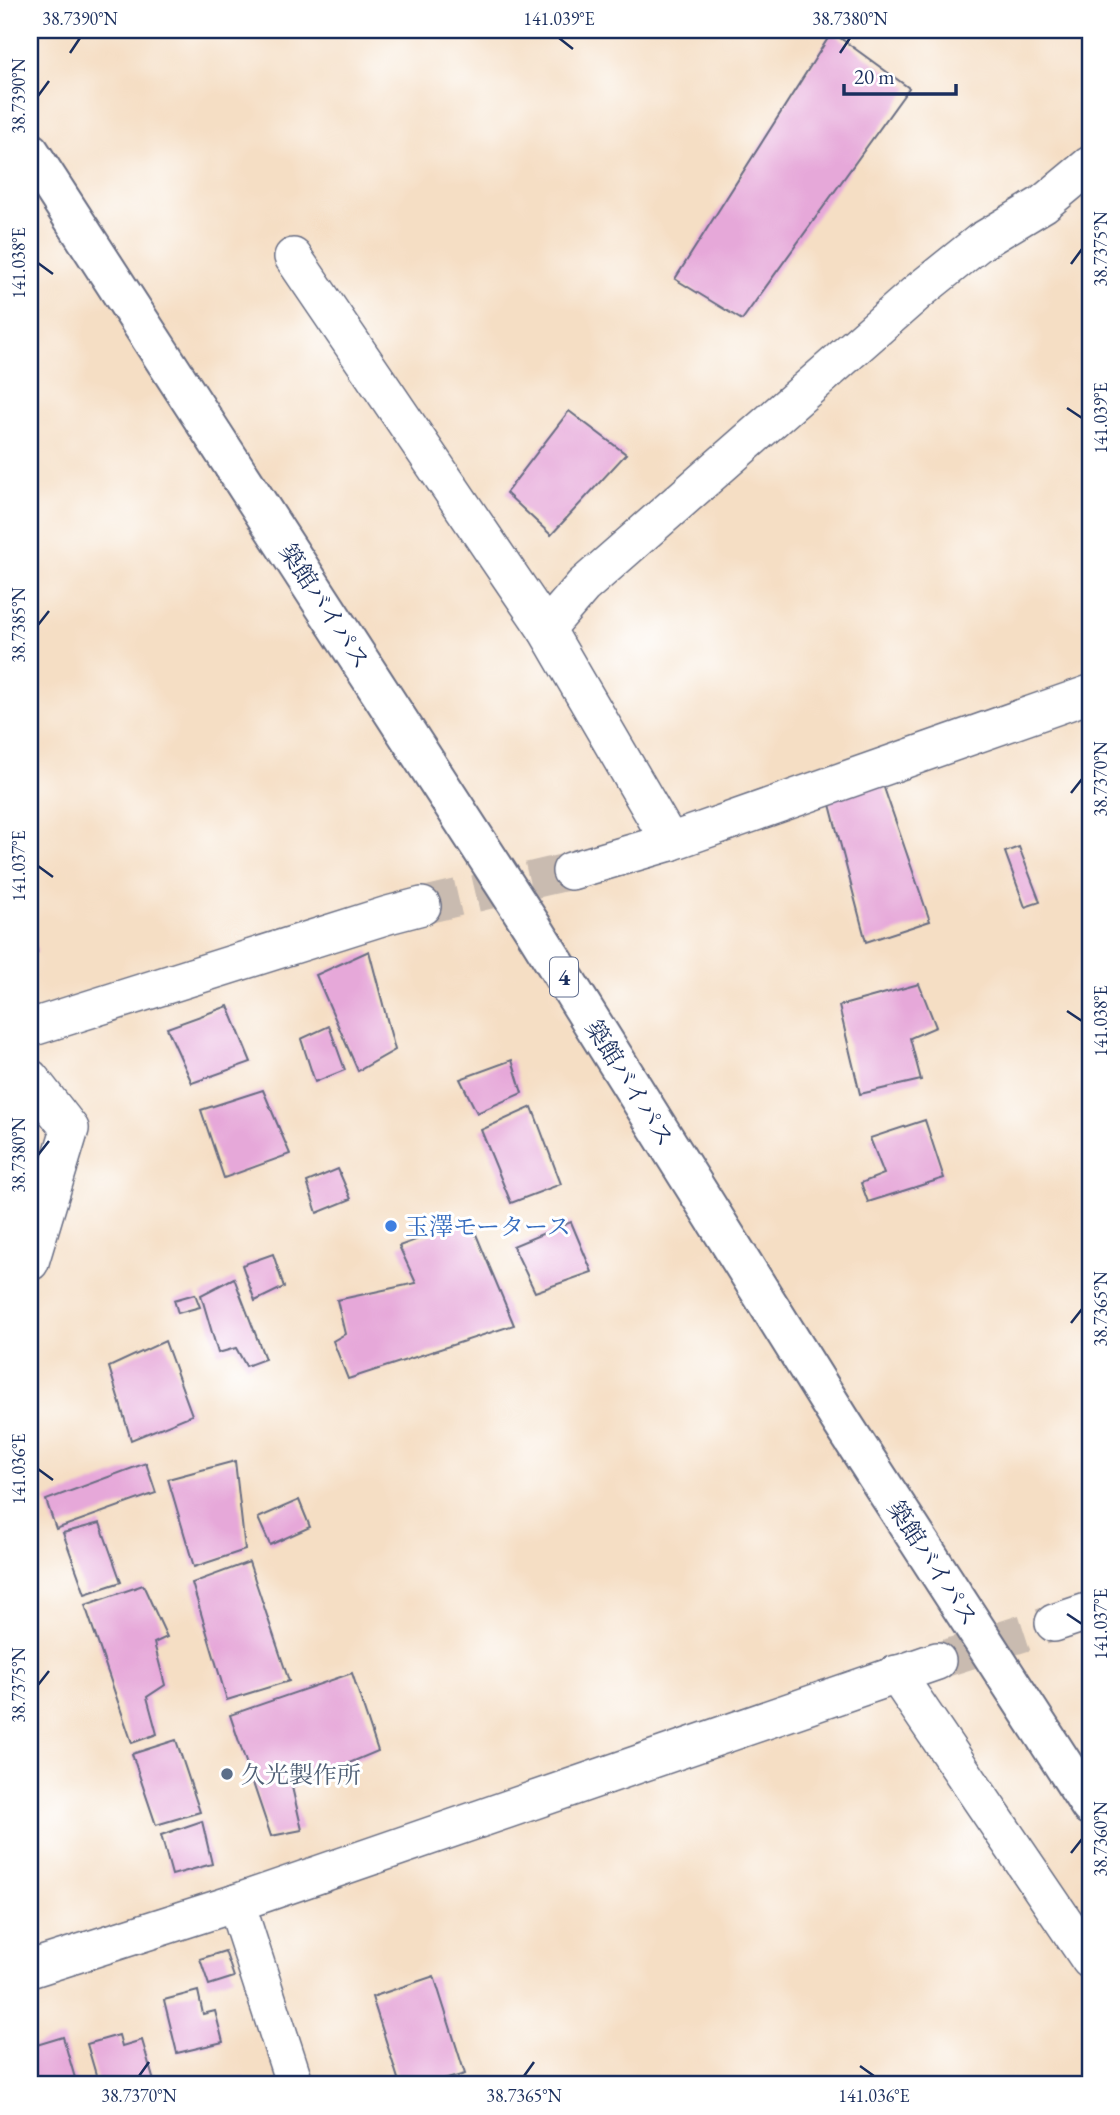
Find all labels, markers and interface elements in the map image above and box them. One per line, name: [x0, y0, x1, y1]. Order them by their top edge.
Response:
text: 38.7390°N: [42, 7, 118, 30]
text: 141.039°E: [523, 7, 595, 30]
text: 38.7380°N: [812, 7, 888, 30]
scale bar: [844, 52, 956, 96]
text: 38.7390°N: [7, 58, 30, 134]
text: 20 m: [854, 63, 895, 90]
text: 38.7375°N: [1089, 211, 1112, 287]
text: 141.038°E: [7, 227, 30, 299]
text: 141.039°E: [1089, 382, 1112, 454]
street label: 築館バイパス: [273, 537, 377, 675]
text: 38.7385°N: [7, 587, 30, 663]
text: 38.7370°N: [1089, 741, 1112, 817]
text: 141.037°E: [7, 830, 30, 902]
road number: 4: [550, 958, 578, 996]
text: 141.038°E: [1089, 985, 1112, 1057]
street label: 築館バイパス: [579, 1014, 681, 1152]
text: 38.7380°N: [7, 1117, 30, 1193]
place label: 玉澤モータース: [405, 1211, 571, 1242]
marker: 玉澤モータース: [383, 1218, 399, 1234]
text: 38.7365°N: [1089, 1271, 1112, 1347]
text: 141.036°E: [7, 1433, 30, 1505]
street label: 築館バイパス: [881, 1494, 985, 1632]
text: 141.037°E: [1089, 1588, 1112, 1660]
text: 38.7375°N: [7, 1647, 30, 1723]
place label: 久光製作所: [241, 1759, 361, 1790]
marker: 久光製作所: [219, 1766, 235, 1782]
text: 38.7360°N: [1089, 1801, 1112, 1877]
text: 38.7370°N: [101, 2084, 177, 2107]
text: 38.7365°N: [486, 2084, 562, 2107]
text: 141.036°E: [838, 2084, 910, 2107]

